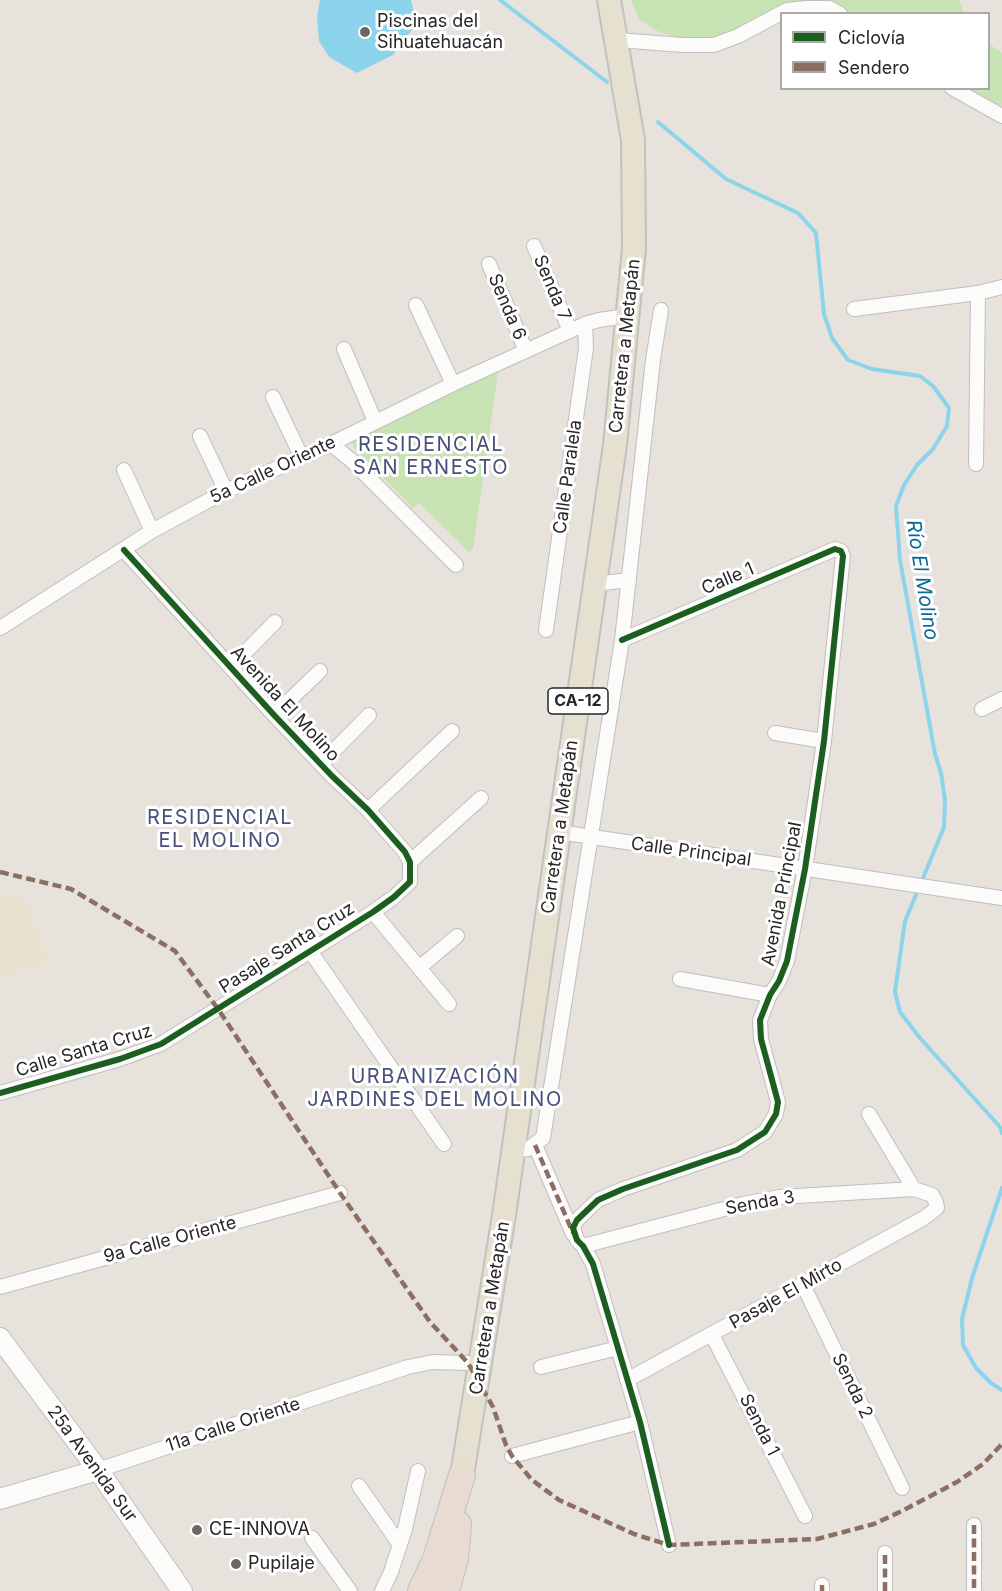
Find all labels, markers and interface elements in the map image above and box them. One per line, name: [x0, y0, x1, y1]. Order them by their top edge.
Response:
place label: Piscinas del Sihuatehuacán: [377, 11, 503, 54]
legend: [780, 12, 990, 90]
marker: Piscinas del Sihuatehuacán: [358, 25, 372, 39]
text: Ciclovía: [838, 27, 905, 48]
text: Sendero: [838, 57, 909, 78]
street label: Senda 7: [529, 252, 575, 324]
street label: Carretera a Metapán: [605, 258, 645, 434]
street label: Senda 6: [483, 271, 531, 343]
street label: Calle Paralela: [549, 418, 587, 536]
street label: 5a Calle Oriente: [207, 431, 339, 509]
district label: RESIDENCIAL SAN ERNESTO: [353, 433, 509, 480]
water label: Río El Molino: [901, 518, 943, 642]
street label: Calle 1: [699, 558, 757, 600]
street label: Avenida El Molino: [226, 642, 344, 766]
road number: CA-12: [548, 688, 608, 714]
street label: Carretera a Metapán: [537, 739, 583, 915]
district label: RESIDENCIAL EL MOLINO: [147, 806, 293, 853]
street label: Avenida Principal: [757, 820, 807, 968]
street label: Calle Principal: [629, 833, 753, 871]
street label: Pasaje Santa Cruz: [216, 898, 358, 998]
street label: Calle Santa Cruz: [13, 1020, 155, 1082]
district label: URBANIZACIÓN JARDINES DEL MOLINO: [307, 1065, 563, 1112]
street label: Senda 3: [724, 1186, 796, 1220]
street label: 9a Calle Oriente: [101, 1212, 239, 1268]
street label: Carretera a Metapán: [466, 1220, 514, 1396]
street label: Pasaje El Mirto: [726, 1254, 846, 1334]
street label: Senda 2: [827, 1350, 877, 1422]
street label: Senda 1: [734, 1391, 784, 1459]
street label: 11a Calle Oriente: [163, 1393, 303, 1457]
street label: 25a Avenida Sur: [42, 1402, 142, 1526]
place label: CE-INNOVA: [209, 1519, 310, 1541]
marker: CE-INNOVA: [190, 1523, 204, 1537]
place label: Pupilaje: [248, 1553, 315, 1575]
marker: Pupilaje: [229, 1557, 243, 1571]

